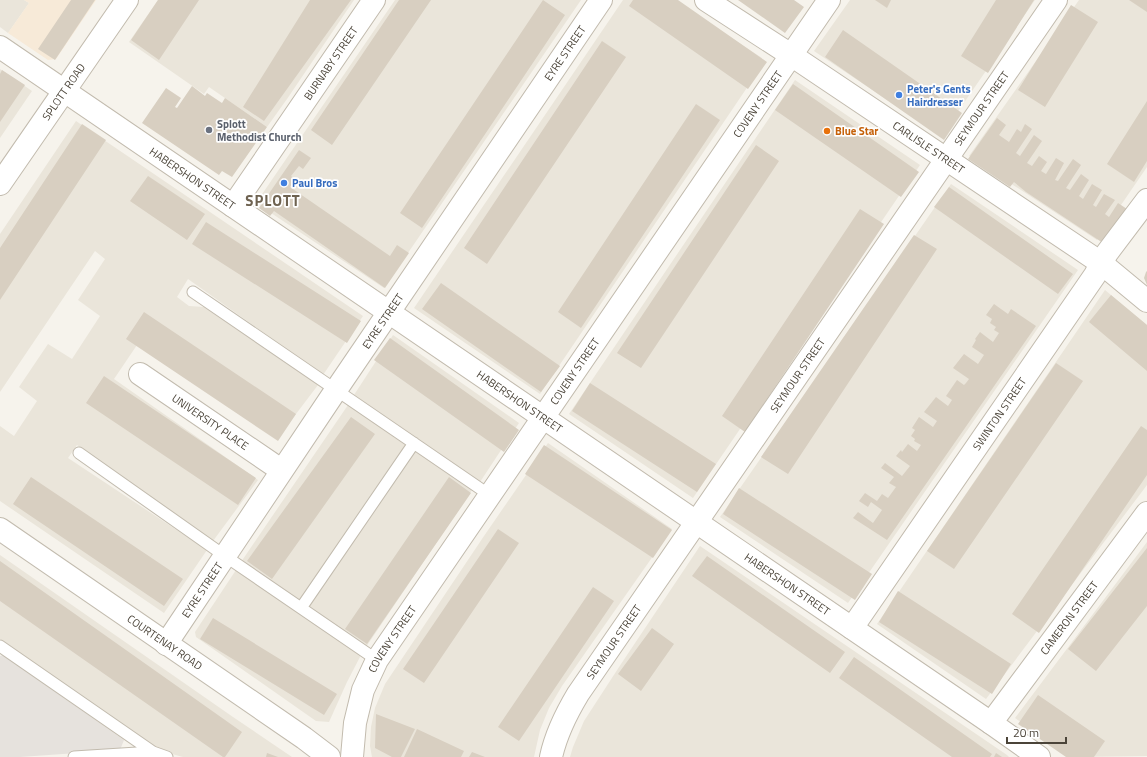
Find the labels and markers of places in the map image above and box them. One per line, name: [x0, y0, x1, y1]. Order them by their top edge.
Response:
place label: Peter's Gents Hairdresser: [907, 81, 971, 110]
marker: Peter's Gents Hairdresser: [894, 90, 904, 100]
place label: Splott Methodist Church: [217, 116, 302, 145]
place label: Blue Star: [835, 123, 878, 139]
marker: Splott Methodist Church: [204, 125, 214, 135]
marker: Blue Star: [822, 126, 832, 136]
place label: Paul Bros: [292, 175, 337, 191]
marker: Paul Bros: [279, 178, 289, 188]

